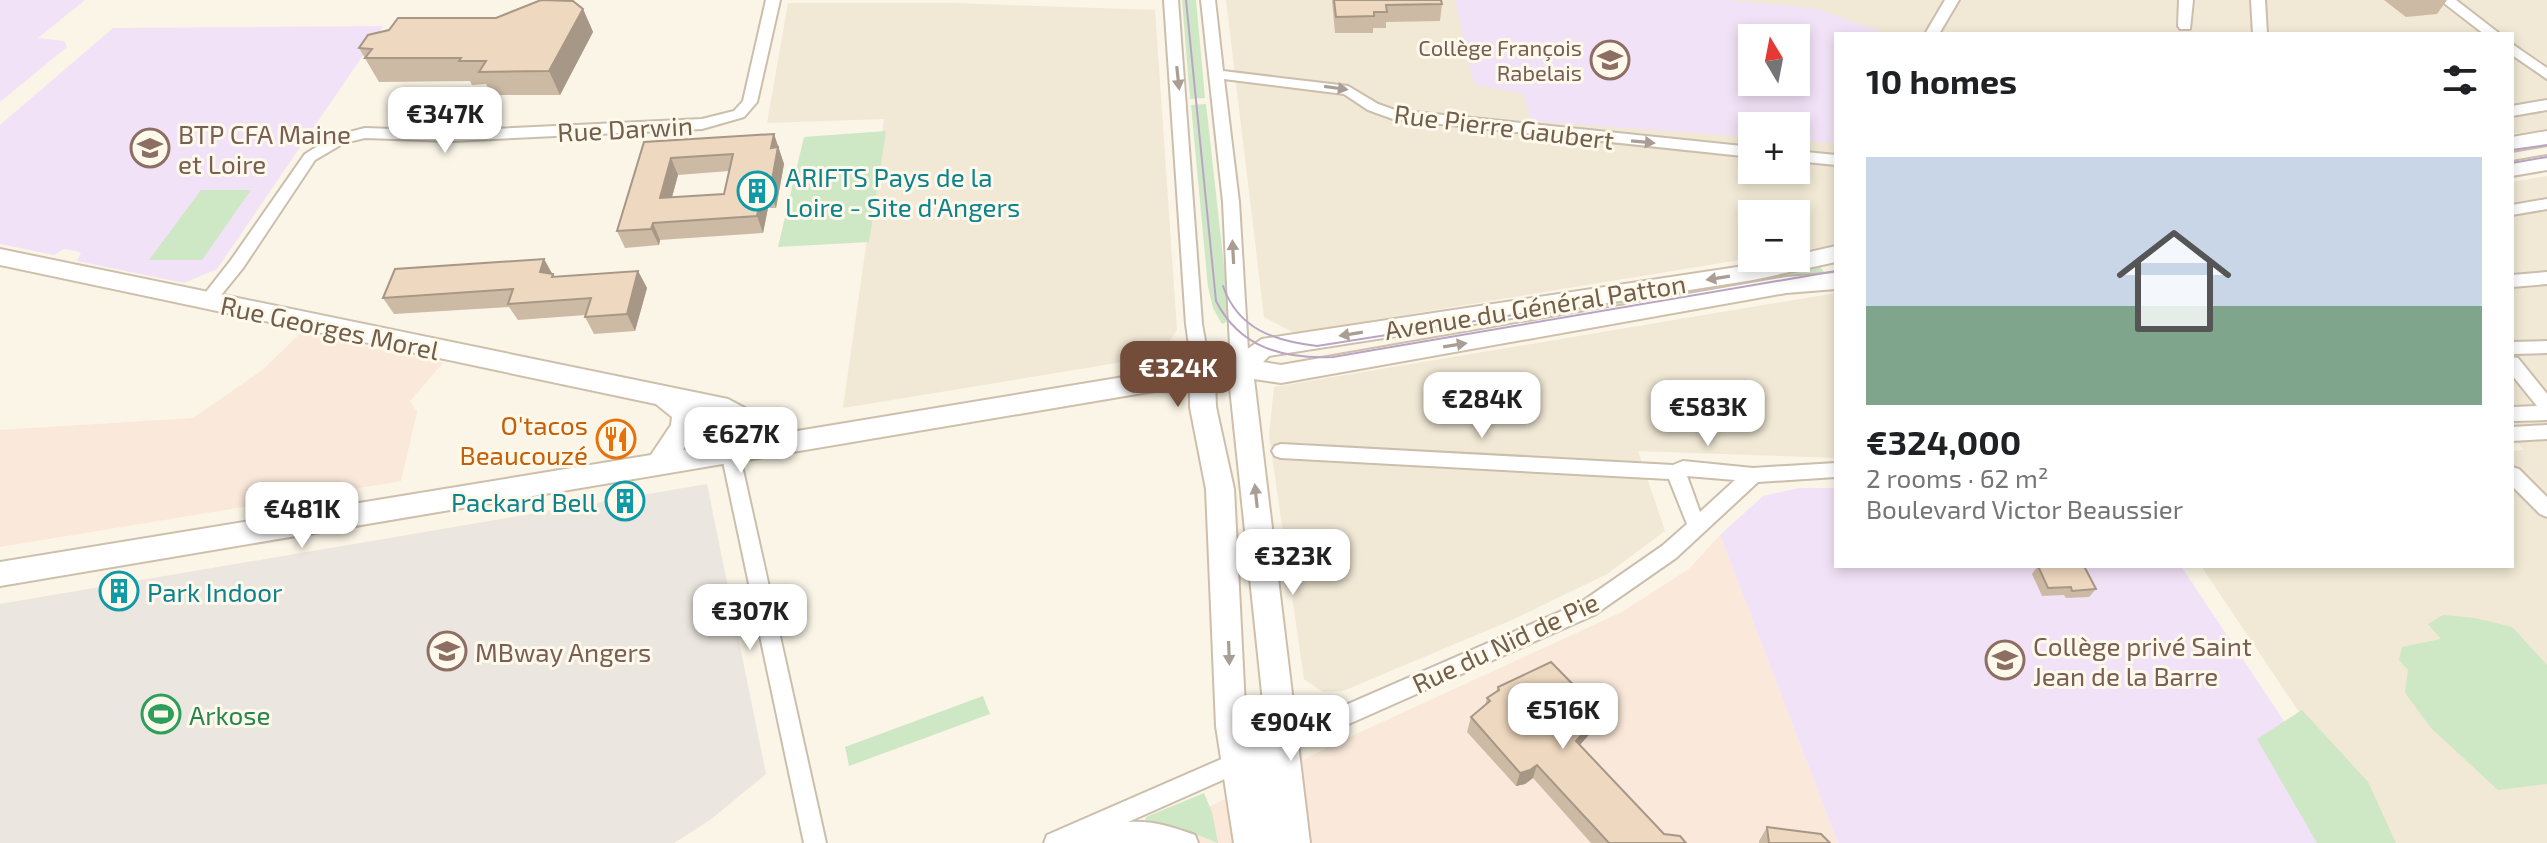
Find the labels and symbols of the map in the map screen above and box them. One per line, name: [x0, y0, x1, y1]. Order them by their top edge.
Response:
north arrow: [1738, 24, 1810, 96]
place label: Collège François Rabelais: [1418, 34, 1582, 85]
school or university icon: Collège François Rabelais: [1589, 39, 1631, 81]
one-way arrow: [1171, 66, 1184, 91]
one-way arrow: [1324, 82, 1349, 95]
pin: €347K: [389, 87, 501, 155]
street label: Rue Pierre Gaubert: [1392, 97, 1616, 155]
street label: Rue Darwin: [556, 109, 694, 147]
place label: BTP CFA Maine et Loire: [178, 118, 351, 179]
school or university icon: BTP CFA Maine et Loire: [129, 127, 171, 169]
one-way arrow: [1630, 135, 1655, 148]
place label: ARIFTS Pays de la Loire - Site d'Angers: [785, 161, 1020, 222]
building icon: ARIFTS Pays de la Loire - Site d'Angers: [736, 170, 778, 212]
one-way arrow: [1226, 239, 1239, 264]
street label: Avenue du Général Patton: [1382, 267, 1688, 345]
one-way arrow: [1705, 272, 1730, 285]
street label: Rue Georges Morel: [218, 289, 442, 365]
one-way arrow: [1338, 328, 1363, 341]
one-way arrow: [1443, 338, 1468, 351]
pin: €324K: [1122, 341, 1234, 409]
pin: €284K: [1426, 372, 1538, 440]
pin: €583K: [1652, 380, 1764, 448]
pin: €627K: [685, 407, 797, 475]
place label: O'tacos Beaucouzé: [460, 409, 588, 470]
restaurant icon: O'tacos Beaucouzé: [595, 418, 637, 460]
building icon: Packard Bell: [604, 480, 646, 522]
pin: €481K: [246, 482, 358, 550]
one-way arrow: [1250, 483, 1263, 508]
place label: Packard Bell: [451, 486, 597, 517]
pin: €323K: [1237, 529, 1349, 597]
building icon: Park Indoor: [98, 570, 140, 612]
place label: Park Indoor: [147, 576, 283, 607]
pin: €307K: [694, 584, 806, 652]
street label: Rue du Nid de Pie: [1407, 585, 1603, 699]
school or university icon: MBway Angers: [426, 630, 468, 672]
place label: Collège privé Saint Jean de la Barre: [2033, 630, 2252, 691]
place label: MBway Angers: [475, 636, 651, 667]
school or university icon: Collège privé Saint Jean de la Barre: [1984, 639, 2026, 681]
one-way arrow: [1222, 641, 1235, 666]
pin: €516K: [1507, 683, 1619, 751]
sports icon: Arkose: [140, 693, 182, 735]
pin: €904K: [1235, 695, 1347, 763]
place label: Arkose: [189, 699, 270, 730]

